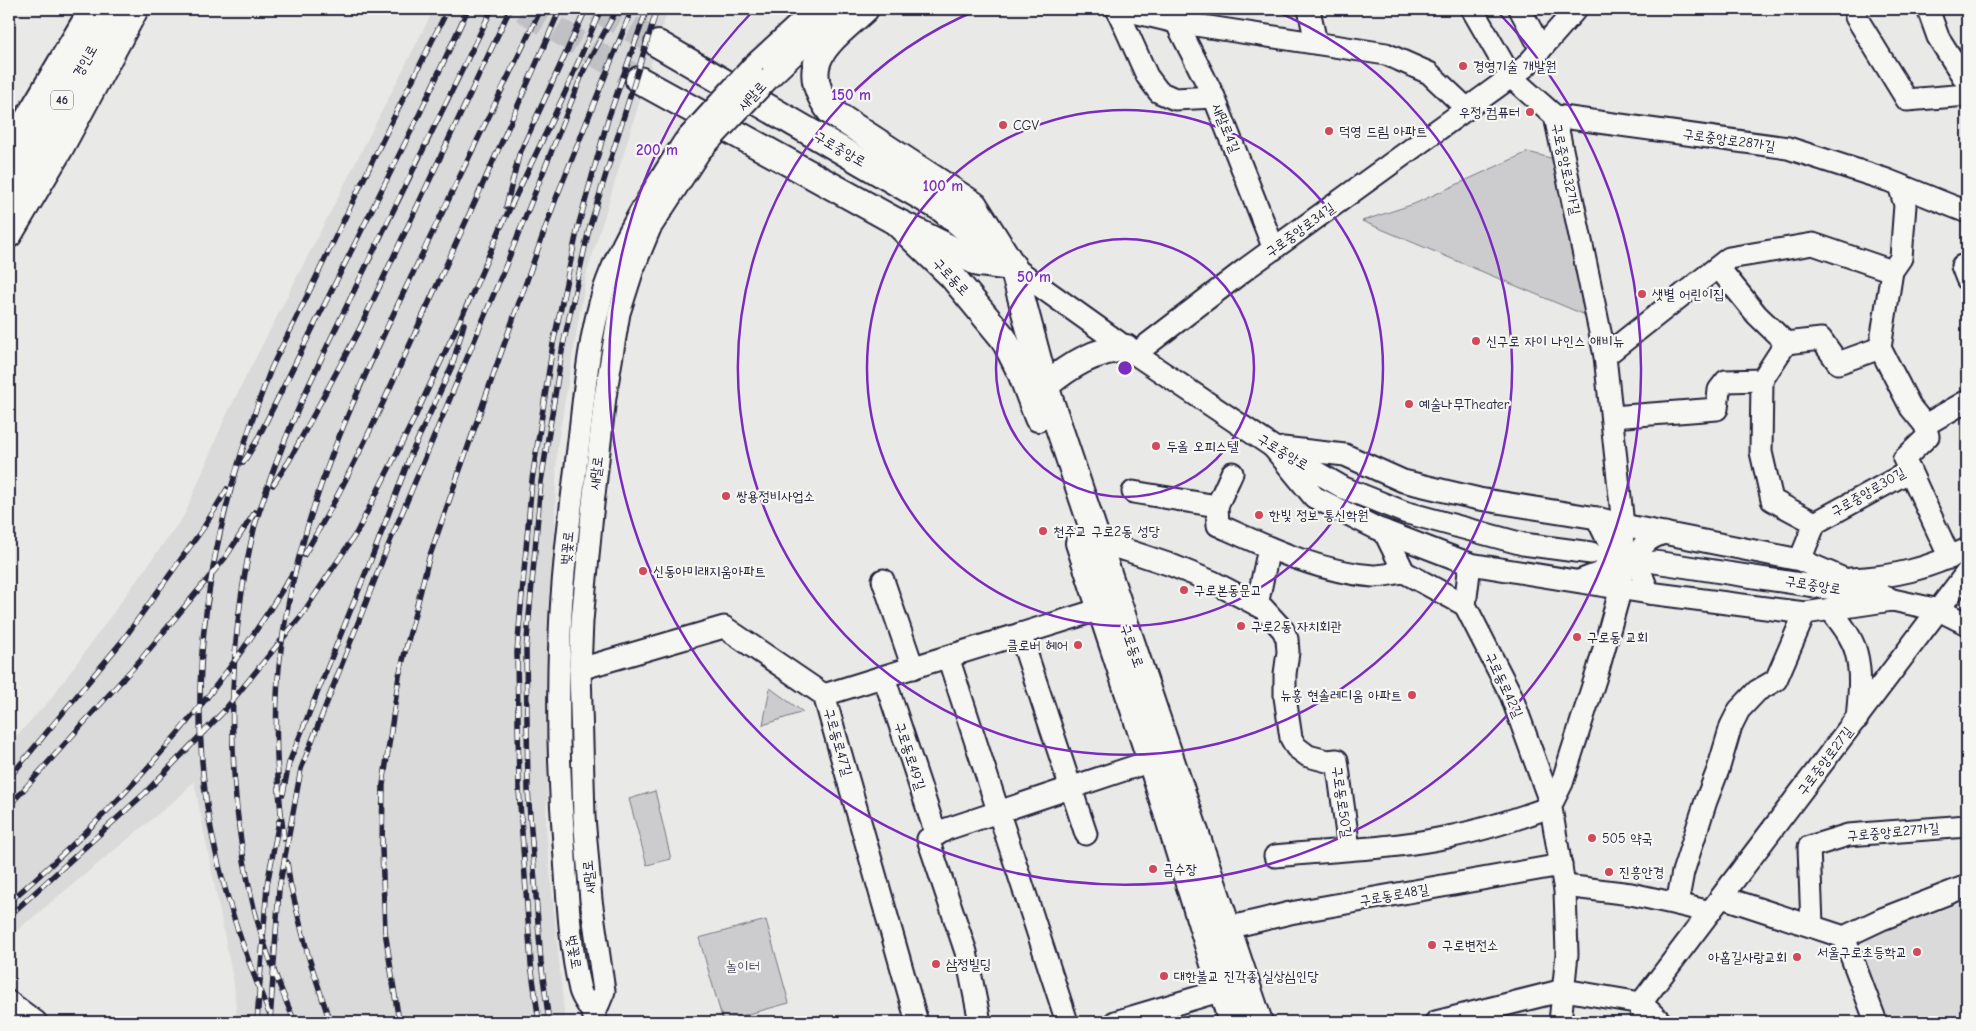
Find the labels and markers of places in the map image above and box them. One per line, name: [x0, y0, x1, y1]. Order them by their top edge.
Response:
place label: 경영기술 개발원: [1473, 58, 1557, 75]
marker: 경영기술 개발원: [1457, 60, 1469, 72]
place label: 우정 컴퓨터: [1459, 104, 1520, 121]
marker: 우정 컴퓨터: [1524, 106, 1536, 118]
place label: CGV: [1013, 117, 1040, 134]
marker: CGV: [997, 119, 1009, 131]
place label: 덕영 드림 아파트: [1339, 123, 1427, 140]
marker: 덕영 드림 아파트: [1323, 125, 1335, 137]
place label: 샛별 어린이집: [1652, 286, 1724, 303]
marker: 샛별 어린이집: [1636, 288, 1648, 300]
place label: 신구로 자이 나인스 애비뉴: [1486, 333, 1624, 350]
marker: 신구로 자이 나인스 애비뉴: [1470, 335, 1482, 347]
centre of rings: [1116, 359, 1134, 377]
place label: 예술나무Theater: [1419, 396, 1510, 413]
marker: 예술나무Theater: [1403, 398, 1415, 410]
place label: 두올 오피스텔: [1166, 438, 1239, 455]
marker: 두올 오피스텔: [1150, 440, 1162, 452]
place label: 쌍용정비사업소: [736, 488, 815, 505]
marker: 쌍용정비사업소: [720, 490, 732, 502]
place label: 한빛 정보 통신학원: [1269, 507, 1368, 524]
marker: 한빛 정보 통신학원: [1253, 509, 1265, 521]
place label: 천주교 구로2동 성당: [1053, 523, 1161, 540]
marker: 천주교 구로2동 성당: [1037, 525, 1049, 537]
place label: 신동아미래지움아파트: [653, 563, 766, 580]
marker: 신동아미래지움아파트: [637, 565, 649, 577]
place label: 구로본동문고: [1194, 582, 1262, 599]
marker: 구로본동문고: [1178, 584, 1190, 596]
place label: 구로2동 자치회관: [1251, 618, 1342, 635]
marker: 구로2동 자치회관: [1235, 620, 1247, 632]
place label: 구로동 교회: [1587, 629, 1648, 646]
marker: 구로동 교회: [1571, 631, 1583, 643]
place label: 클로버 헤어: [1007, 637, 1068, 654]
marker: 클로버 헤어: [1072, 639, 1084, 651]
place label: 뉴홍 현솔레디움 아파트: [1280, 687, 1402, 704]
marker: 뉴홍 현솔레디움 아파트: [1406, 689, 1418, 701]
place label: 505 약국: [1602, 830, 1653, 847]
marker: 505 약국: [1586, 832, 1598, 844]
place label: 금수장: [1163, 861, 1198, 878]
marker: 금수장: [1147, 863, 1159, 875]
place label: 진흥안경: [1619, 864, 1664, 881]
marker: 진흥안경: [1603, 866, 1615, 878]
place label: 구로변전소: [1442, 937, 1498, 954]
marker: 구로변전소: [1426, 939, 1438, 951]
place label: 서울구로초등학교: [1817, 944, 1907, 961]
marker: 서울구로초등학교: [1911, 946, 1923, 958]
place label: 아홉길사랑교회: [1708, 949, 1787, 966]
marker: 아홉길사랑교회: [1791, 951, 1803, 963]
place label: 삼정빌딩: [946, 956, 991, 973]
marker: 삼정빌딩: [930, 958, 942, 970]
place label: 대한불교 진각종 실상심인당: [1174, 968, 1319, 985]
marker: 대한불교 진각종 실상심인당: [1158, 970, 1170, 982]

